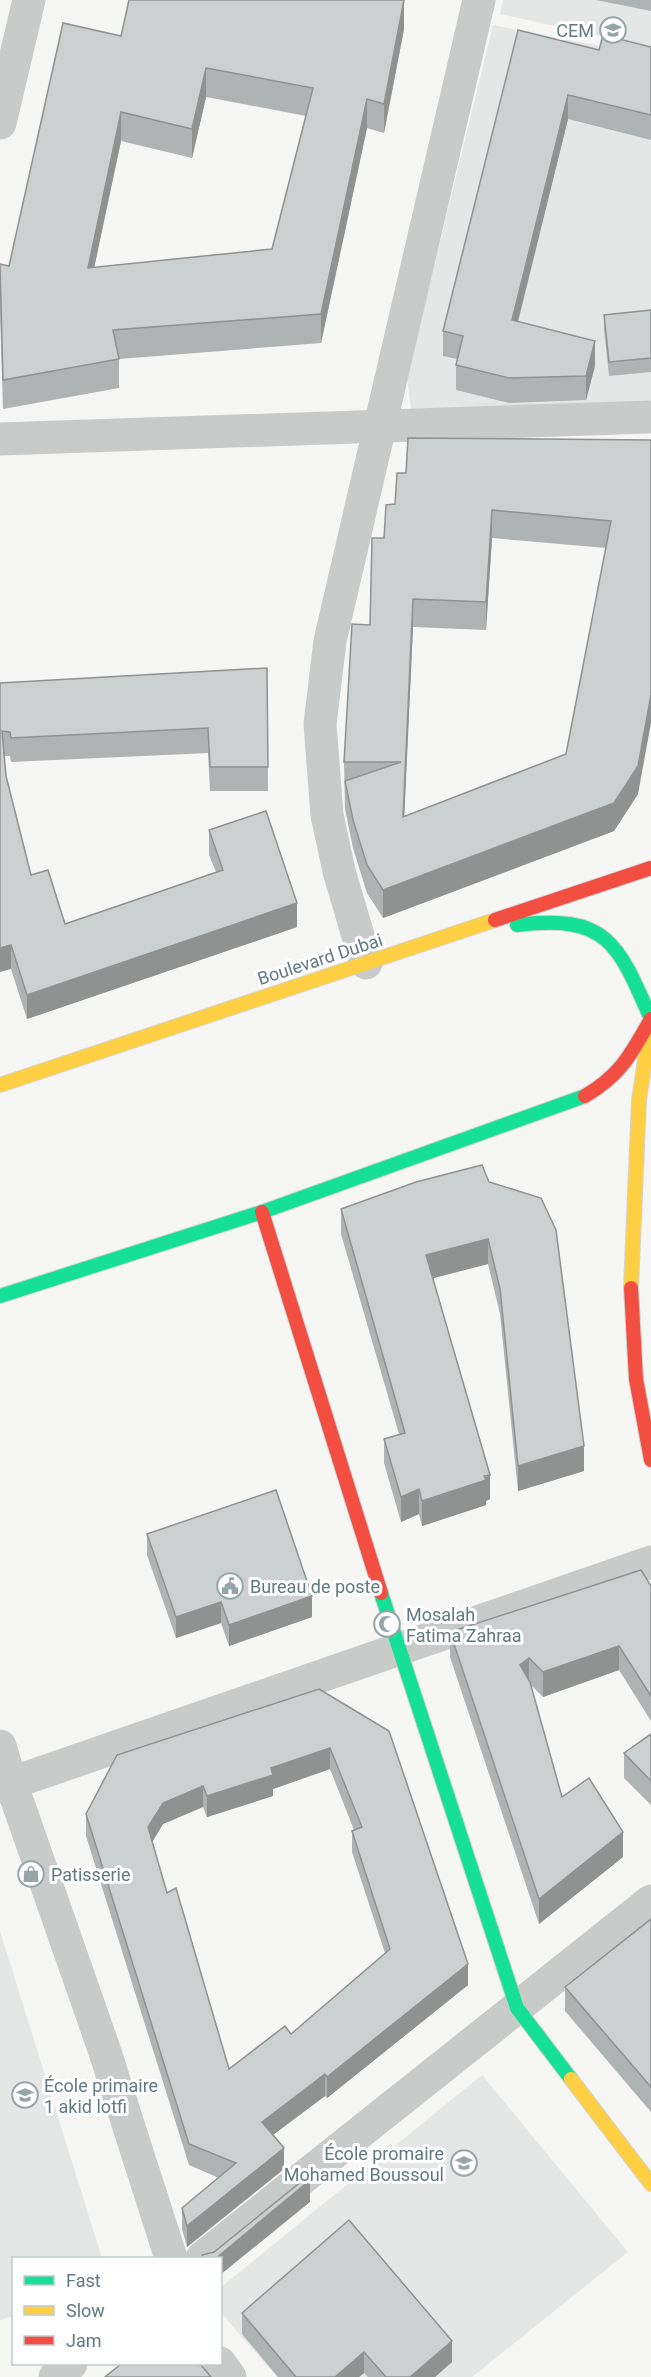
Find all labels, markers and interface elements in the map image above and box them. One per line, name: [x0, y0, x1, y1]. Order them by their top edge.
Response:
school or university icon: CEM: [598, 15, 628, 45]
place label: CEM: [556, 20, 594, 41]
street label: Boulevard Dubai: [255, 929, 385, 989]
public building icon: Bureau de poste: [215, 1571, 245, 1601]
place label: Bureau de poste: [250, 1576, 380, 1597]
place label: Mosalah Fatima Zahraa: [406, 1604, 522, 1646]
mosque icon: Mosalah Fatima Zahraa: [372, 1609, 402, 1639]
shop icon: Patisserie: [16, 1859, 46, 1889]
place label: Patisserie: [51, 1864, 130, 1885]
place label: École primaire 1 akid lotfi: [44, 2075, 158, 2117]
school or university icon: École primaire 1 akid lotfi: [10, 2080, 40, 2110]
place label: École promaire Mohamed Boussoul: [284, 2143, 444, 2185]
school or university icon: École promaire Mohamed Boussoul: [449, 2148, 479, 2178]
legend: [12, 2257, 222, 2365]
text: Fast: [66, 2270, 101, 2291]
text: Slow: [66, 2300, 105, 2321]
text: Jam: [66, 2330, 102, 2351]

